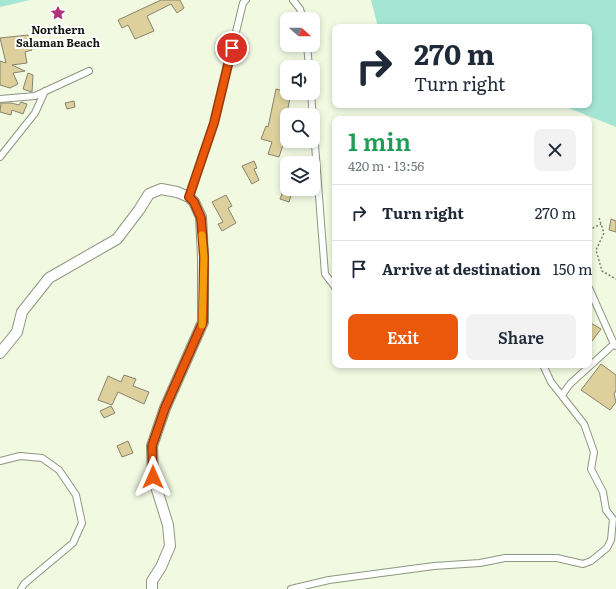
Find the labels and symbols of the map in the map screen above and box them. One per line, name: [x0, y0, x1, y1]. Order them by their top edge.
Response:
place icon: Northern Salaman Beach: [49, 4, 67, 22]
north arrow: [280, 12, 320, 52]
place label: Northern Salaman Beach: [16, 21, 100, 50]
pin: [215, 31, 249, 65]
position arrow: [132, 456, 174, 498]

